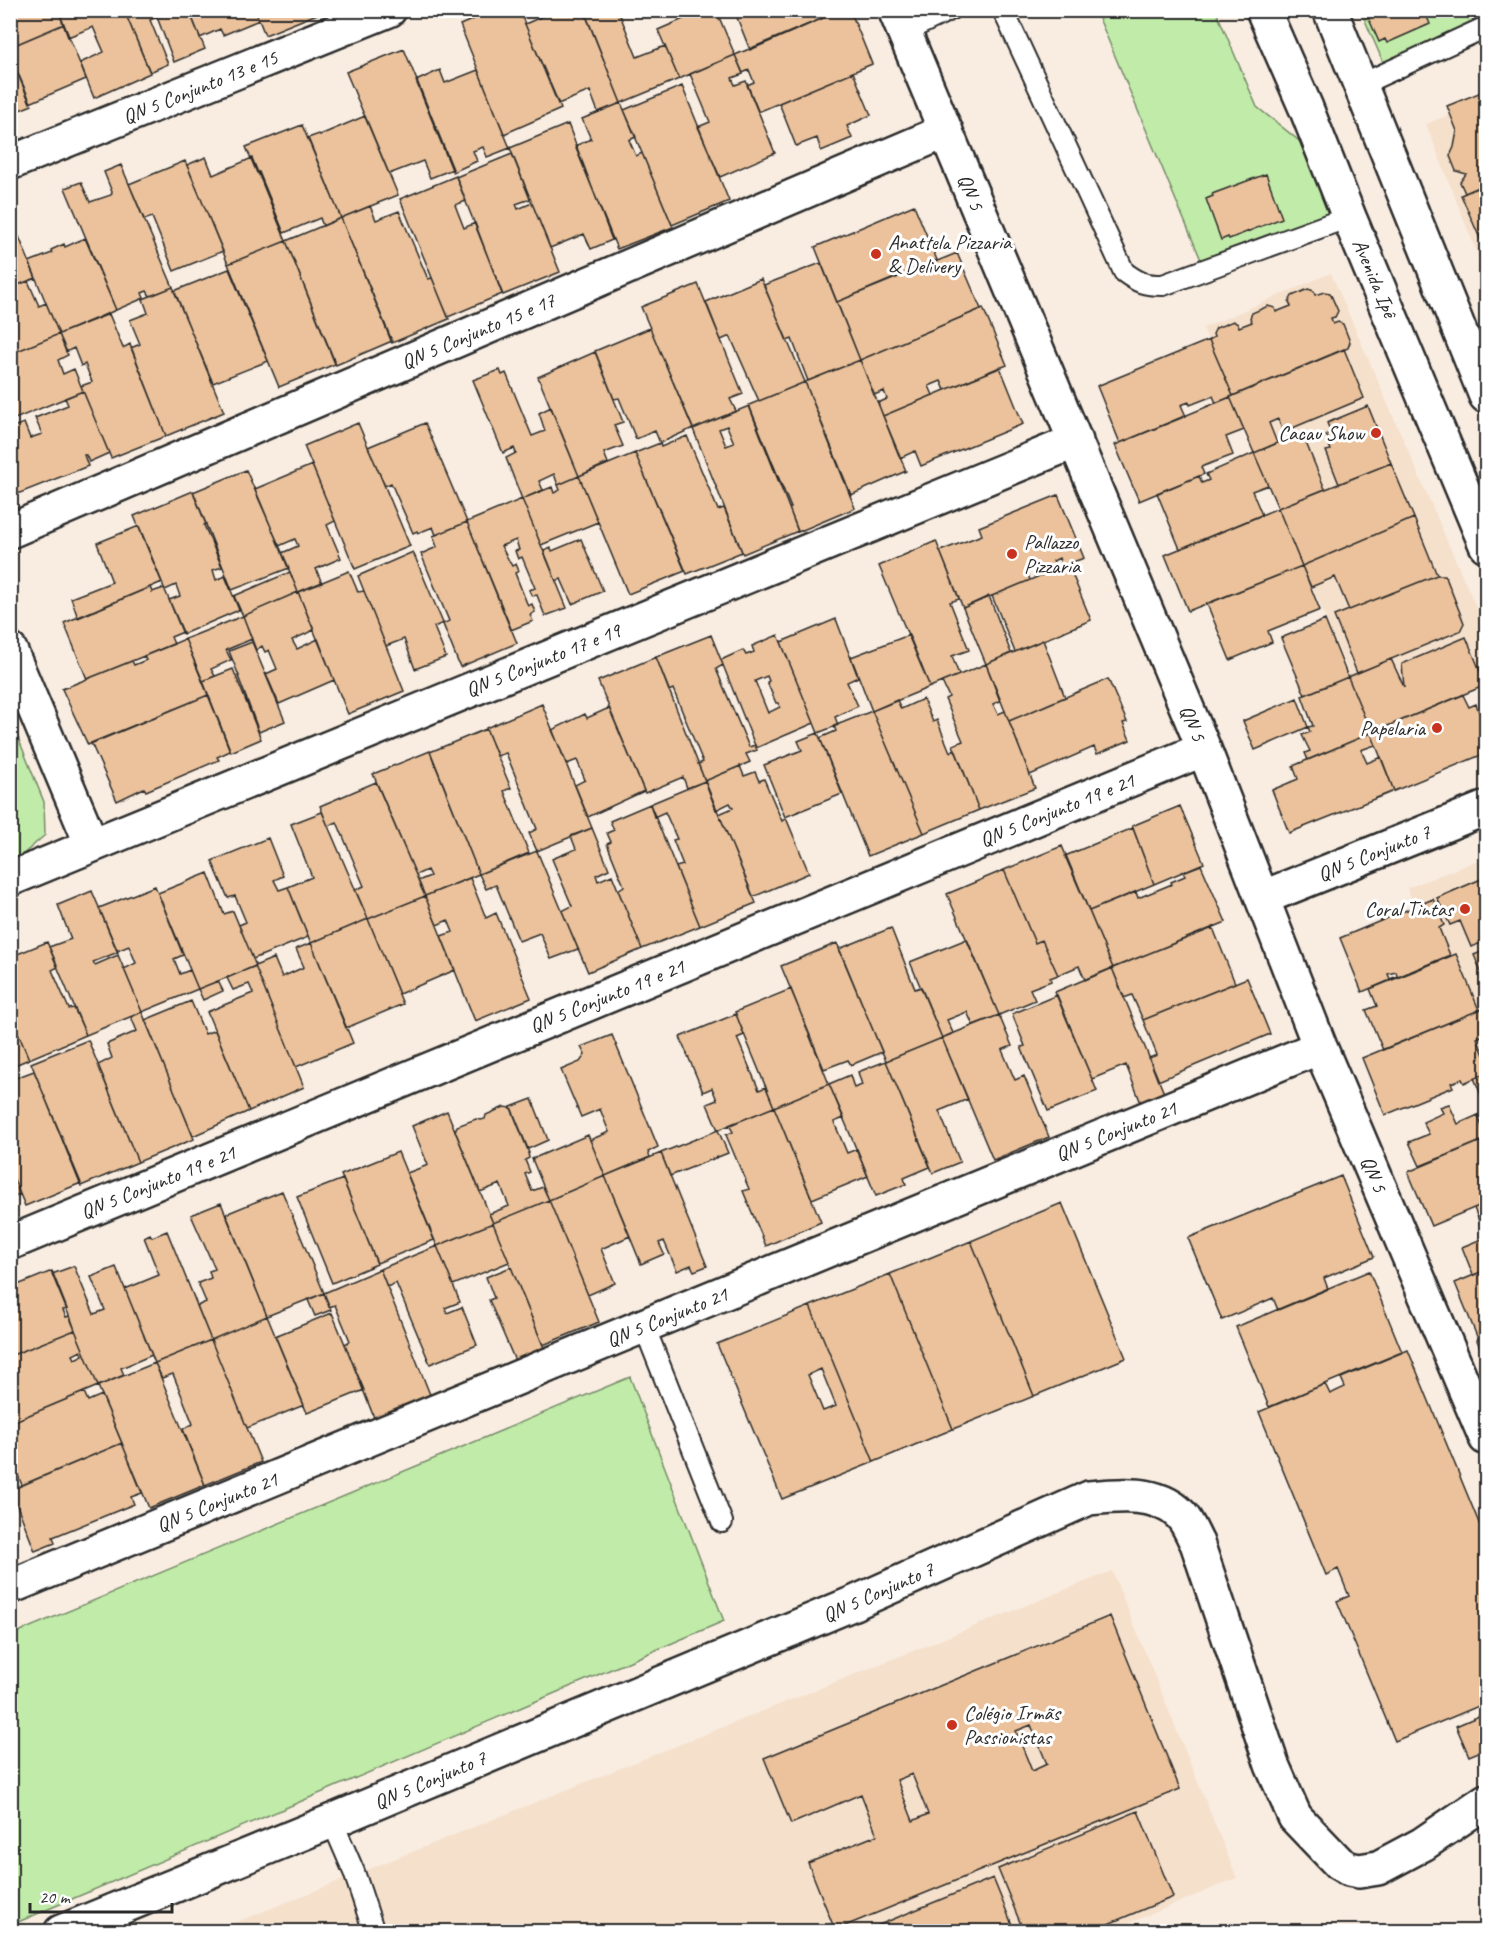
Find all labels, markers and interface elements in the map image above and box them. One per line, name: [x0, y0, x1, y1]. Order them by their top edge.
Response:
street label: QN 5 Conjunto 13 e 15: [119, 44, 283, 130]
street label: QN 5: [952, 170, 991, 216]
place label: Anattela Pizzaria & Delivery: [888, 229, 1013, 279]
street label: Avenida Ipê: [1347, 235, 1404, 323]
marker: Anattela Pizzaria & Delivery: [869, 247, 883, 261]
street label: QN 5 Conjunto 15 e 17: [397, 286, 560, 375]
place label: Cacau Show: [1278, 420, 1366, 446]
marker: Cacau Show: [1369, 426, 1383, 440]
place label: Pallazzo Pizzaria: [1024, 529, 1082, 579]
marker: Pallazzo Pizzaria: [1005, 547, 1019, 561]
street label: QN 5 Conjunto 17 e 19: [462, 617, 626, 703]
street label: QN 5: [1174, 701, 1213, 747]
place label: Papelaria: [1360, 715, 1427, 741]
marker: Papelaria: [1430, 721, 1444, 735]
street label: QN 5 Conjunto 19 e 21: [976, 767, 1140, 853]
street label: QN 5 Conjunto 7: [1314, 818, 1436, 887]
place label: Coral Tintas: [1365, 896, 1455, 922]
marker: Coral Tintas: [1458, 902, 1472, 916]
street label: QN 5 Conjunto 19 e 21: [526, 953, 690, 1039]
street label: QN 5 Conjunto 21: [1051, 1094, 1182, 1167]
street label: QN 5 Conjunto 19 e 21: [77, 1139, 241, 1225]
street label: QN 5: [1355, 1152, 1394, 1198]
street label: QN 5 Conjunto 21: [602, 1280, 733, 1353]
street label: QN 5 Conjunto 21: [152, 1465, 283, 1538]
street label: QN 5 Conjunto 7: [818, 1555, 939, 1628]
place label: Colégio Irmãs Passionistas: [964, 1700, 1062, 1750]
marker: Colégio Irmãs Passionistas: [945, 1718, 959, 1732]
street label: QN 5 Conjunto 7: [370, 1744, 491, 1815]
scale bar: [30, 1876, 172, 1914]
text: 20 m: [39, 1886, 72, 1908]

